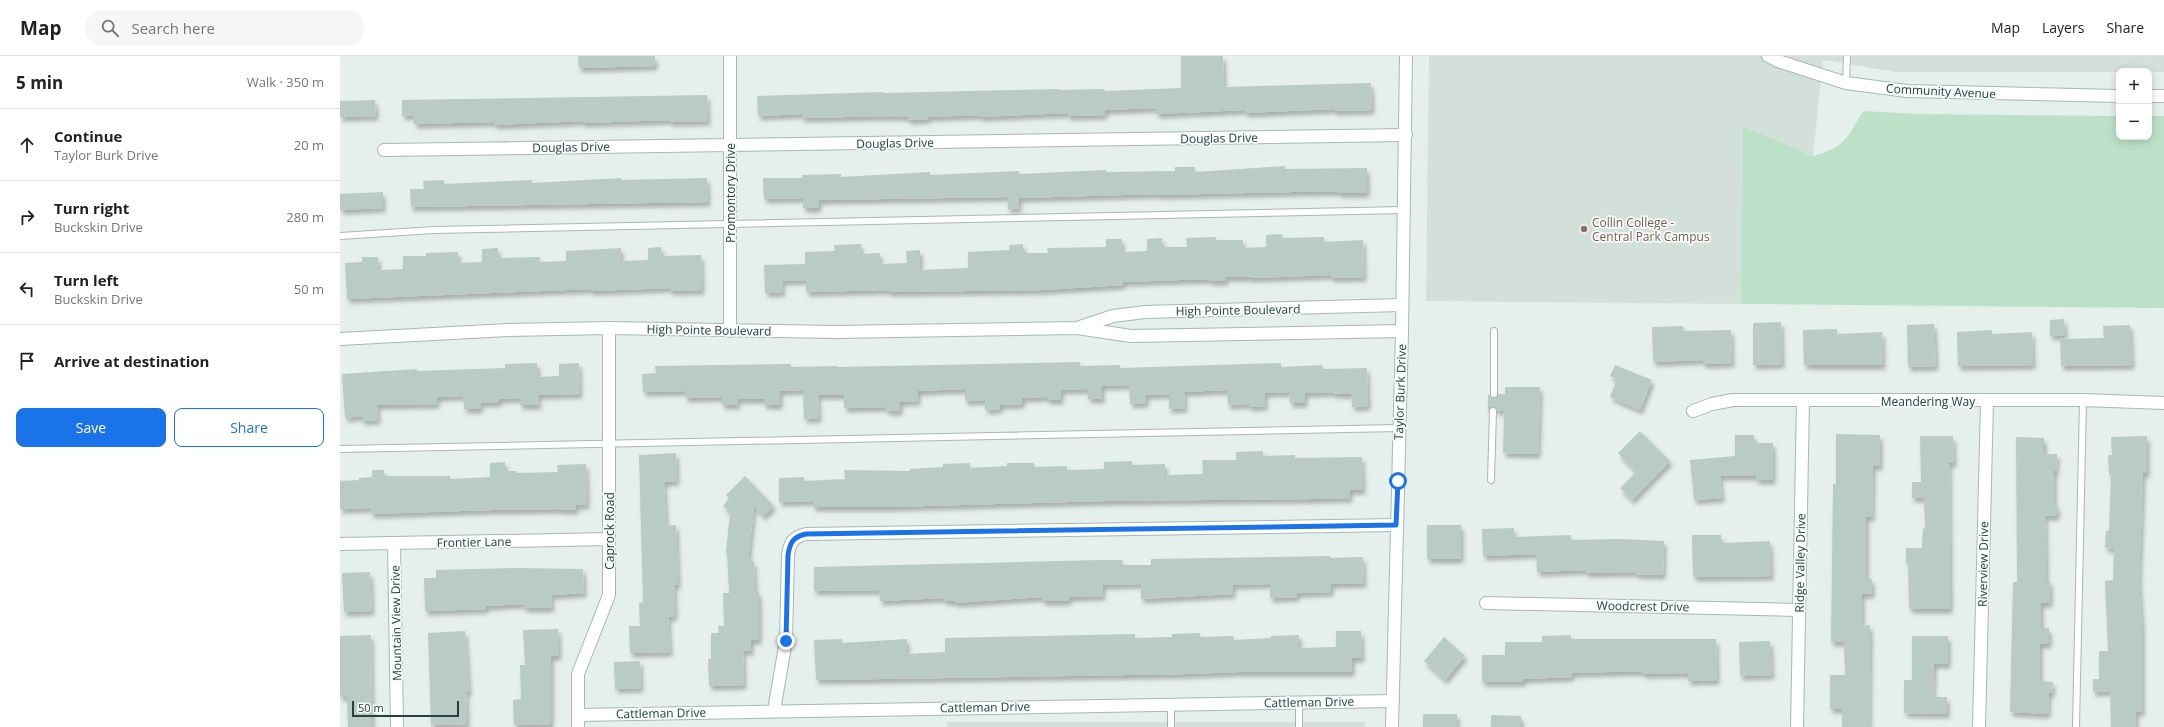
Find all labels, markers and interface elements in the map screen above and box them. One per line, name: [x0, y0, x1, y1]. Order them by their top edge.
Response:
search box: [85, 10, 365, 46]
text: Map: [20, 15, 61, 41]
icon: search: [99, 17, 121, 39]
text: Search here: [131, 18, 215, 38]
text: Map: [1991, 18, 2020, 37]
text: Layers: [2042, 18, 2084, 37]
text: Share: [2106, 18, 2144, 37]
map controls: [2116, 68, 2152, 140]
button: +: [2116, 68, 2152, 104]
text: 5 min: [16, 71, 63, 94]
text: Walk · 350 m: [247, 73, 324, 91]
street label: Community Avenue: [1886, 80, 1997, 102]
button: −: [2116, 104, 2152, 140]
text: Continue: [54, 126, 122, 146]
street label: Douglas Drive: [1180, 129, 1258, 147]
icon: ahead: [16, 134, 38, 156]
street label: Douglas Drive: [856, 134, 934, 152]
text: 20 m: [294, 136, 324, 154]
street label: Douglas Drive: [532, 138, 610, 156]
street label: Promontory Drive: [722, 143, 739, 243]
text: Taylor Burk Drive: [54, 146, 158, 164]
text: Turn right: [54, 198, 129, 218]
icon: right: [16, 206, 38, 228]
text: 280 m: [286, 208, 324, 226]
place label: Collin College - Central Park Campus: [1592, 214, 1710, 245]
text: Buckskin Drive: [54, 218, 143, 236]
marker: Collin College - Central Park Campus: [1579, 224, 1589, 234]
text: Turn left: [54, 270, 119, 290]
icon: left: [16, 278, 38, 300]
text: 50 m: [294, 280, 324, 298]
text: Buckskin Drive: [54, 290, 143, 308]
street label: High Pointe Boulevard: [1175, 300, 1301, 320]
street label: High Pointe Boulevard: [646, 320, 772, 340]
street label: Taylor Burk Drive: [1390, 343, 1410, 440]
icon: arrive: [16, 350, 38, 372]
text: Arrive at destination: [54, 351, 209, 371]
street label: Meandering Way: [1881, 393, 1976, 410]
button: Save: [16, 408, 166, 447]
button: Share: [174, 408, 324, 447]
route start: [1389, 472, 1407, 490]
street label: Caprock Road: [601, 492, 618, 570]
street label: Ridge Valley Drive: [1791, 513, 1809, 613]
street label: Riverview Drive: [1974, 521, 1992, 607]
street label: Frontier Lane: [436, 533, 512, 551]
street label: Mountain View Drive: [386, 565, 406, 681]
street label: Woodcrest Drive: [1596, 597, 1690, 615]
route end: [777, 632, 795, 650]
street label: Cattleman Drive: [1264, 693, 1354, 711]
street label: Cattleman Drive: [940, 698, 1030, 716]
scale bar: [352, 699, 459, 718]
text: 50 m: [358, 700, 384, 715]
street label: Cattleman Drive: [616, 704, 706, 722]

